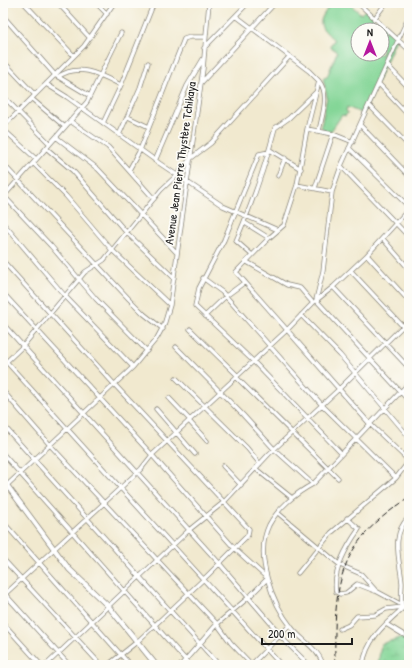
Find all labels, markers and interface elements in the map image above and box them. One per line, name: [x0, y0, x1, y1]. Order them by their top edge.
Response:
north arrow: [350, 22, 390, 62]
text: N: [367, 25, 373, 39]
street label: Avenue Jean Pierre Thystère Tchikaya: [160, 80, 200, 245]
scale bar: [262, 620, 352, 646]
text: 200 m: [268, 625, 295, 642]

